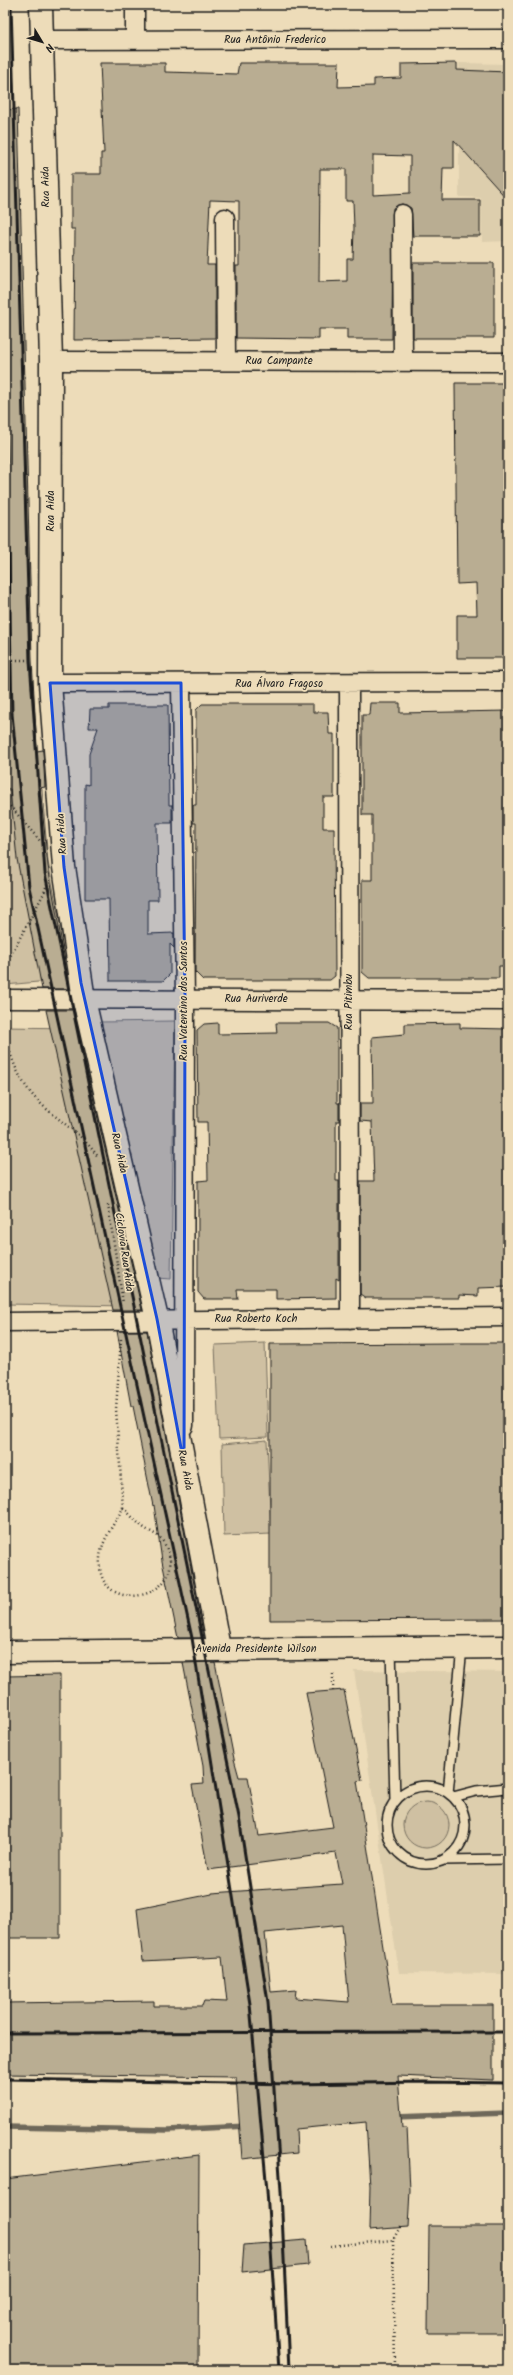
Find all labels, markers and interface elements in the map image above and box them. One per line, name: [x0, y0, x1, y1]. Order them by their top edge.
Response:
north arrow: [22, 22, 62, 62]
street label: Rua Antônio Frederico: [224, 31, 326, 49]
text: N: [40, 39, 58, 56]
street label: Rua Aida: [37, 166, 55, 208]
street label: Rua Campante: [245, 352, 313, 370]
street label: Rua Aida: [42, 490, 60, 532]
street label: Rua Álvaro Fragoso: [235, 675, 323, 693]
street label: Rua Aida: [52, 813, 72, 855]
street label: Rua Vatentino dos Santos: [175, 941, 193, 1061]
street label: Rua Pitimbu: [340, 973, 358, 1030]
street label: Rua Auriverde: [224, 990, 288, 1008]
street label: Rua Aida: [106, 1131, 132, 1175]
street label: Ciclovia Rua Aida: [110, 1211, 138, 1293]
street label: Rua Roberto Koch: [215, 1310, 298, 1328]
street label: Rua Aida: [172, 1448, 198, 1492]
street label: Avenida Presidente Wilson: [195, 1640, 317, 1658]

